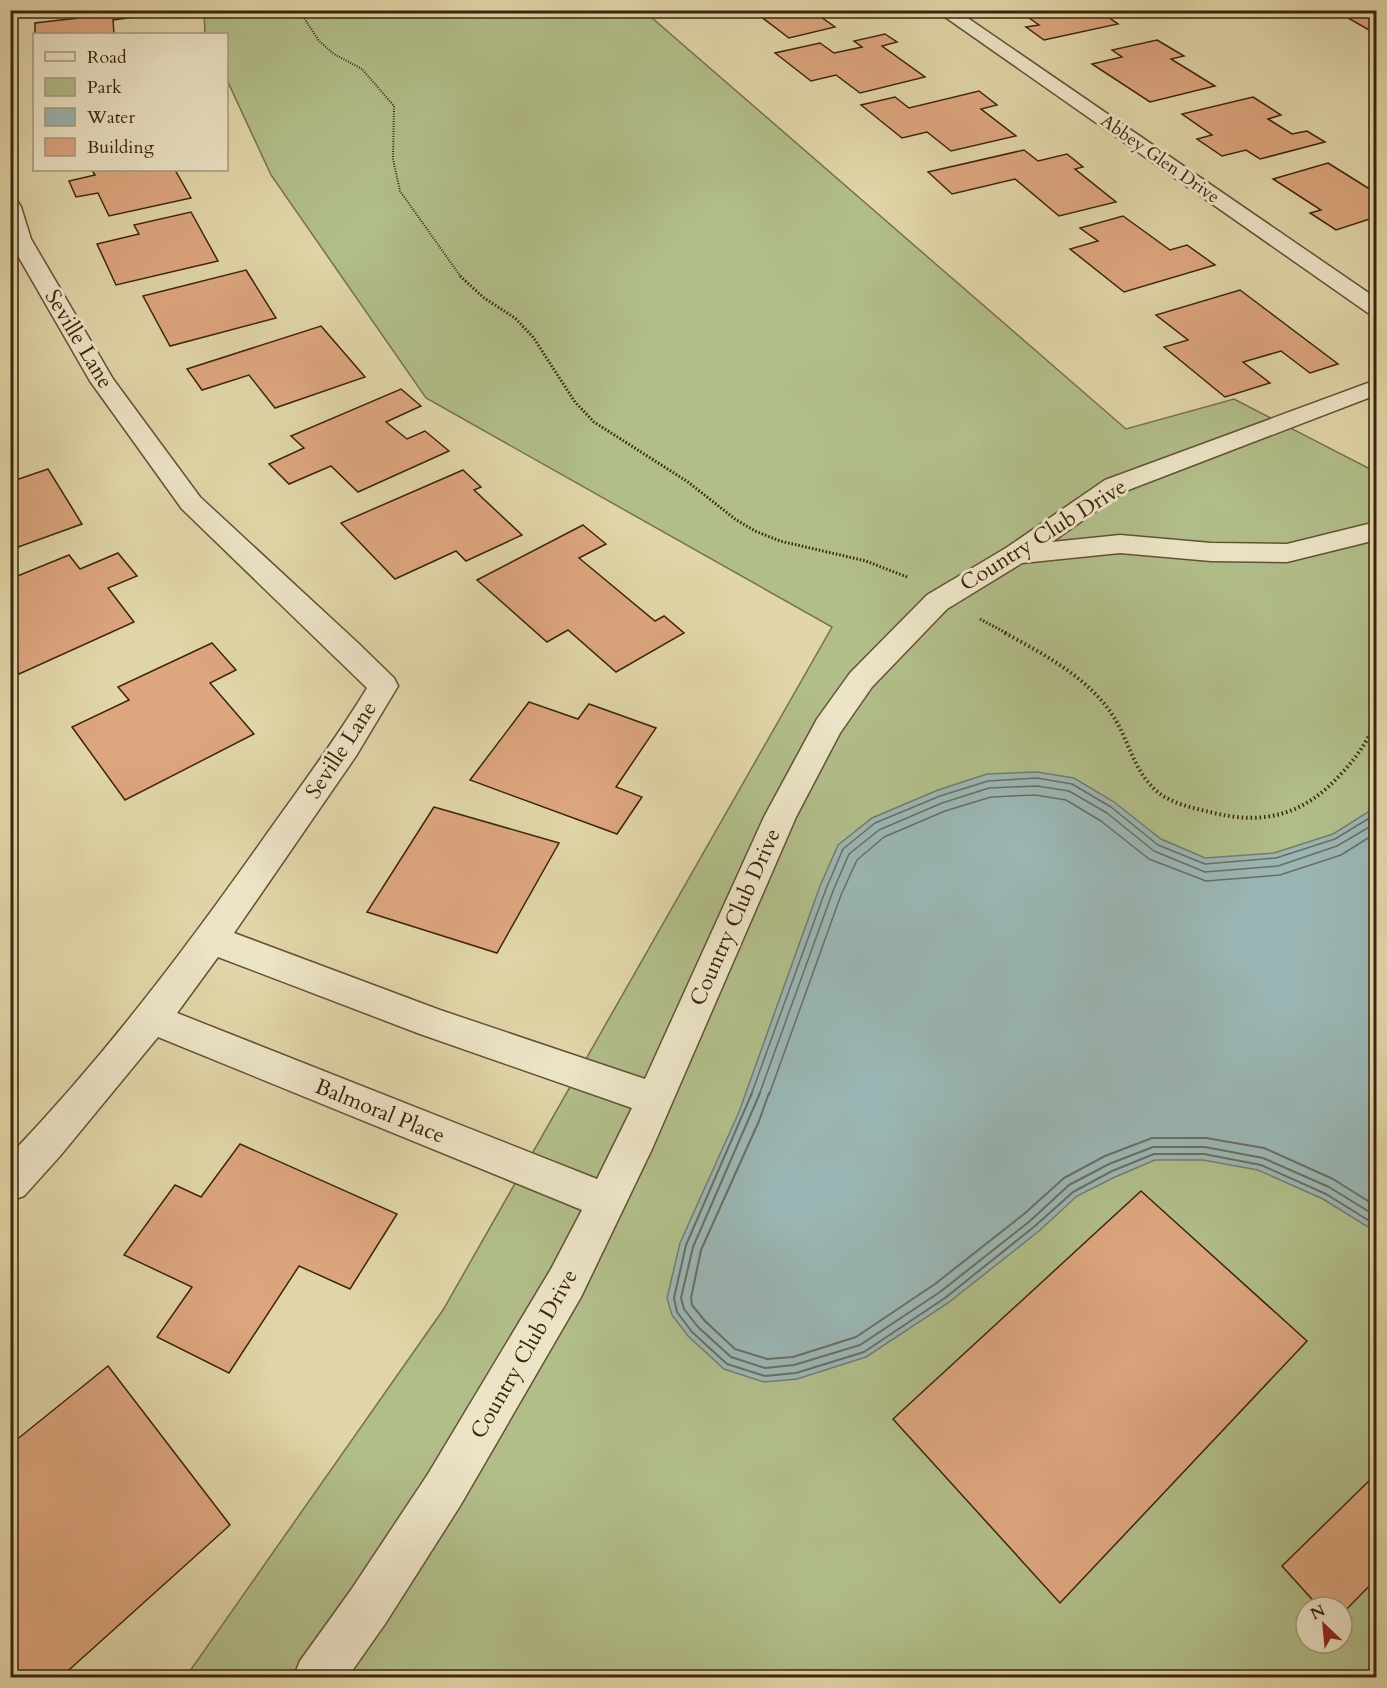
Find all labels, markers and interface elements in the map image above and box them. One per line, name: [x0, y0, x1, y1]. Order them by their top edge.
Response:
legend: [33, 33, 228, 171]
text: Road: [87, 45, 127, 70]
text: Park: [87, 75, 122, 100]
text: Water: [86, 105, 136, 130]
street label: Abbey Glen Drive: [1095, 109, 1225, 209]
text: Building: [87, 135, 155, 160]
street label: Seville Lane: [38, 284, 120, 394]
street label: Country Club Drive: [954, 472, 1132, 598]
street label: Seville Lane: [298, 695, 384, 805]
street label: Country Club Drive: [682, 824, 788, 1010]
street label: Balmoral Place: [311, 1071, 449, 1151]
street label: Country Club Drive: [463, 1264, 585, 1444]
north arrow: [1294, 1595, 1354, 1655]
text: N: [1307, 1599, 1329, 1625]

